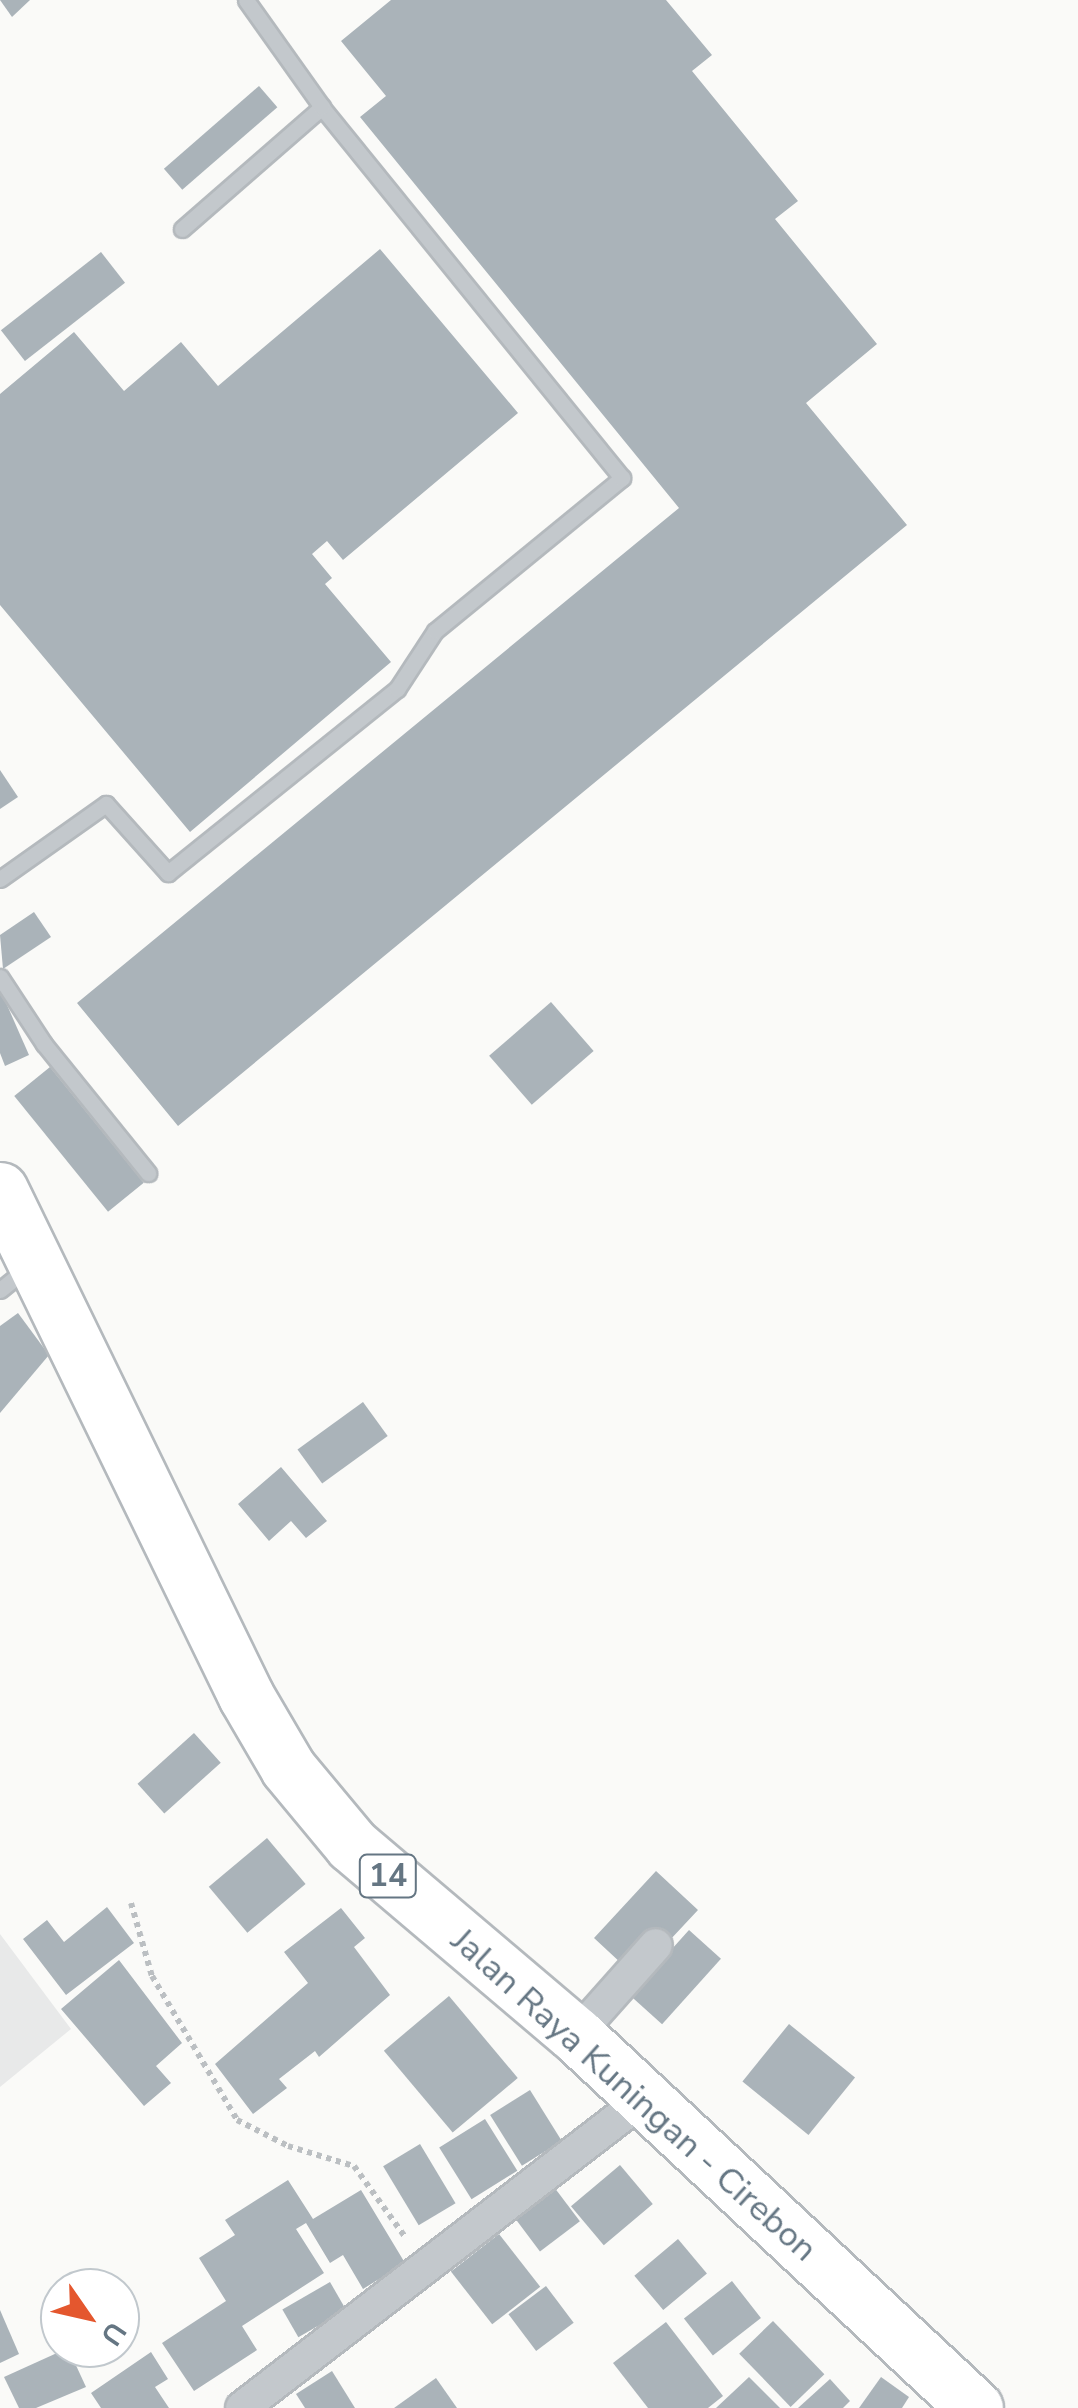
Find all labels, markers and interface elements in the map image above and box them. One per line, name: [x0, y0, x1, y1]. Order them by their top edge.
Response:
road number: 14: [358, 1849, 418, 1903]
street label: Jalan Raya Kuningan - Cirebon: [442, 1920, 826, 2270]
north arrow: [40, 2268, 140, 2368]
text: U: [92, 2314, 135, 2353]

